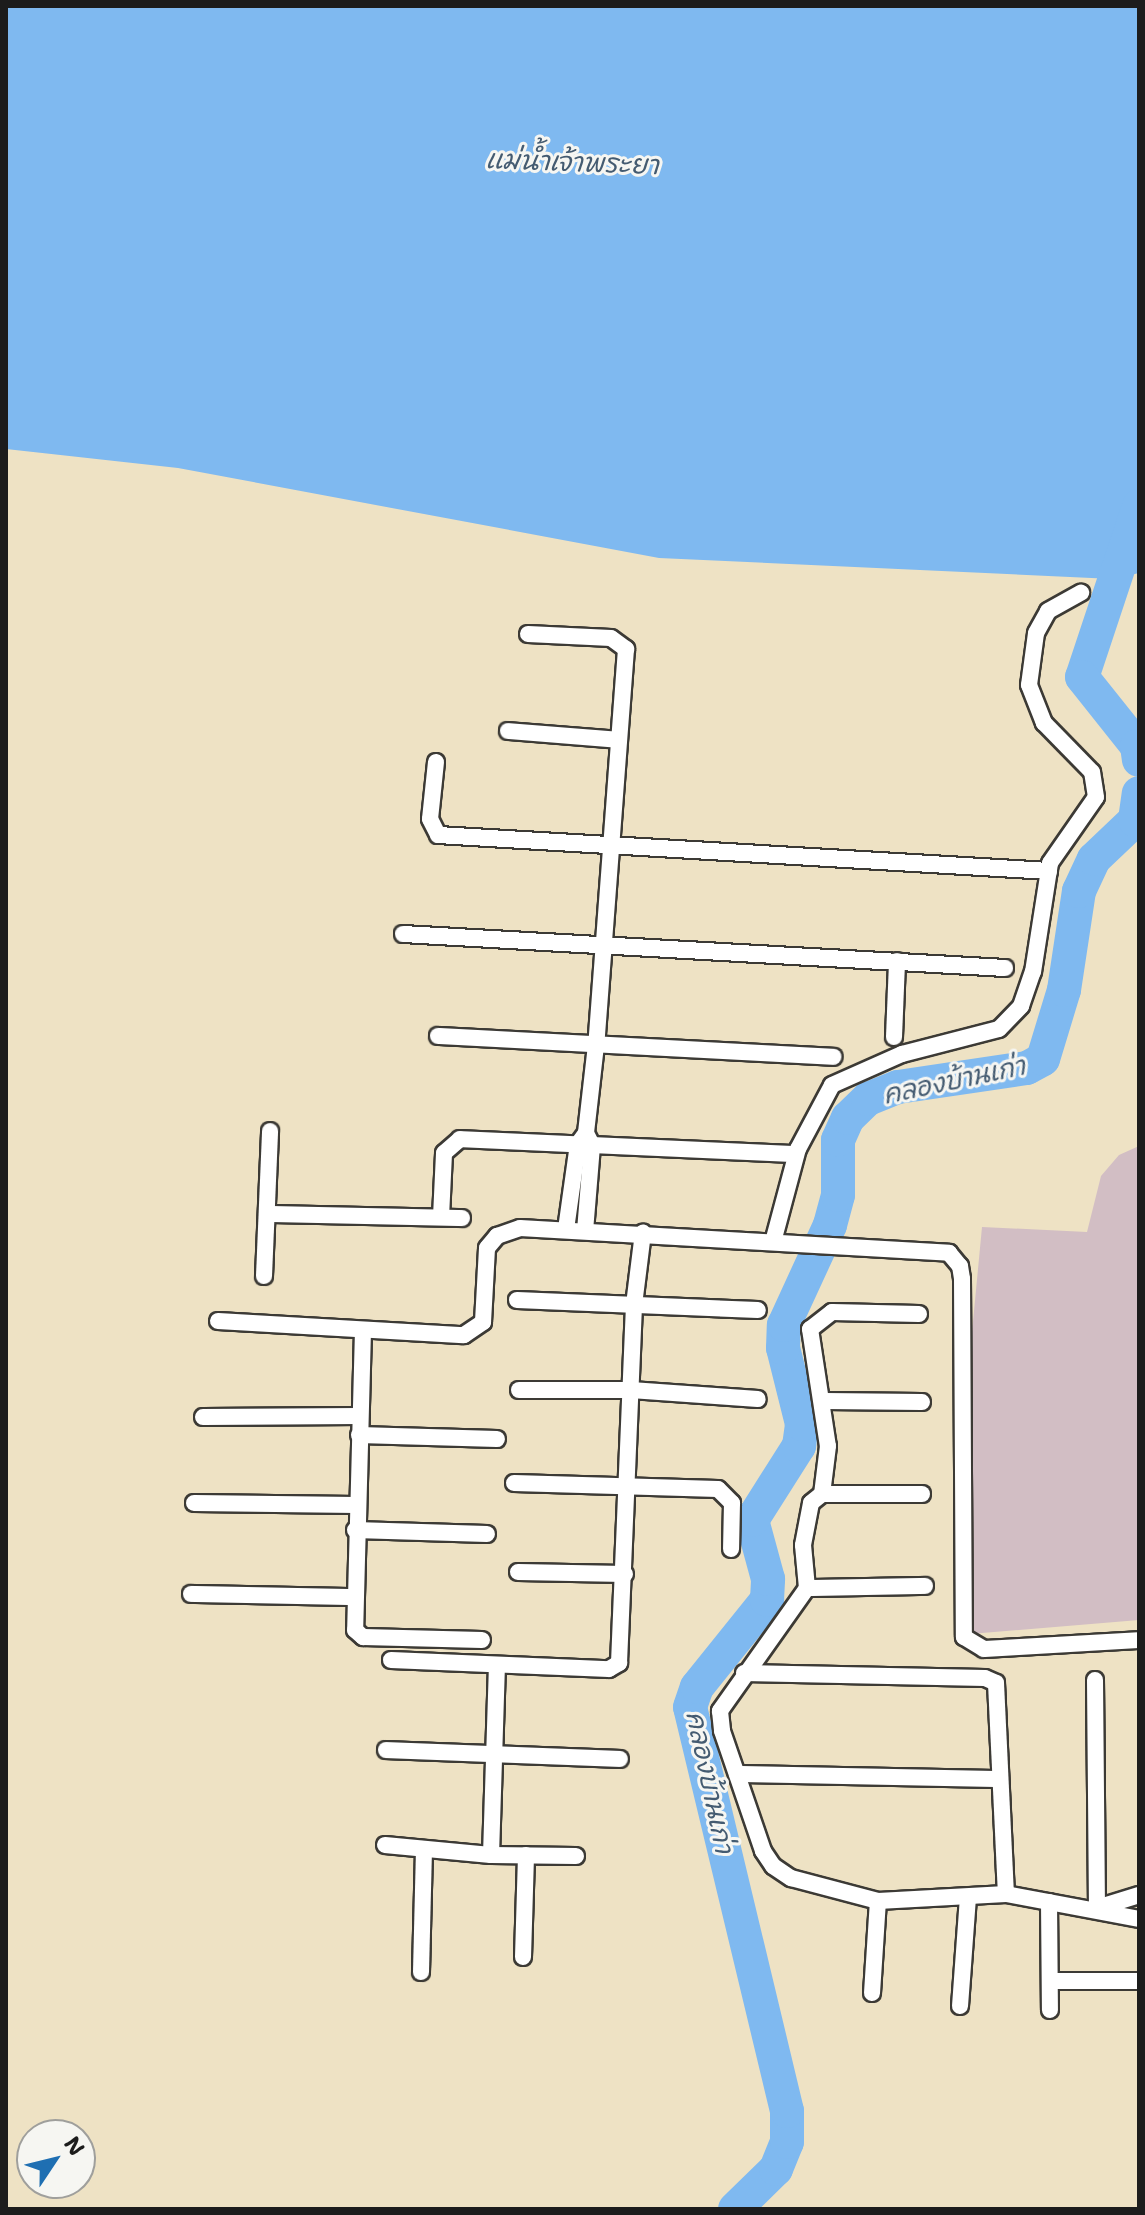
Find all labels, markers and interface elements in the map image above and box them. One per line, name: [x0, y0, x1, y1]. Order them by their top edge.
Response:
water label: แม่น้ำเจ้าพระยา: [485, 143, 659, 181]
water label: คลองบ้านเก่า: [880, 1050, 1028, 1110]
water label: คลองบ้านเก่า: [680, 1708, 740, 1856]
north arrow: [16, 2119, 96, 2199]
text: N: [58, 2131, 91, 2162]

